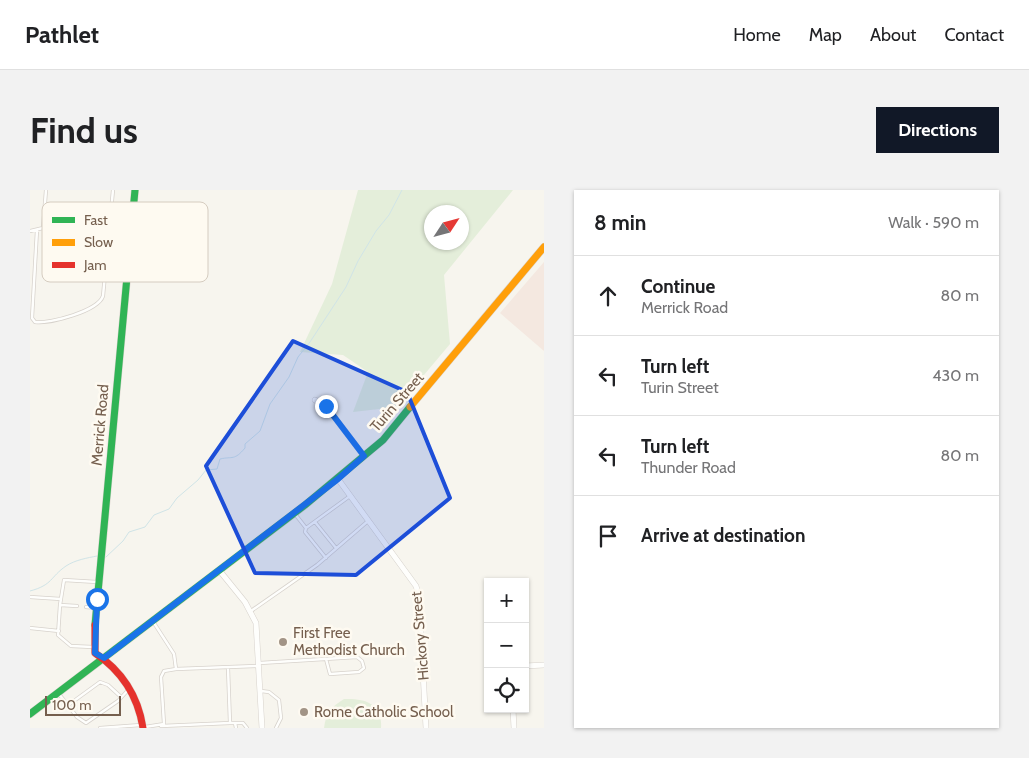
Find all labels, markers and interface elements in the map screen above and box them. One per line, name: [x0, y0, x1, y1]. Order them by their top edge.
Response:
text: Pathlet: [25, 20, 99, 49]
text: Home: [733, 24, 781, 46]
text: Map: [809, 24, 842, 46]
text: About: [870, 24, 916, 46]
text: Contact: [944, 24, 1004, 46]
button: Directions: [876, 107, 999, 153]
text: Find us: [30, 109, 138, 152]
legend: [42, 202, 208, 282]
north arrow: [424, 205, 469, 250]
text: 8 min: [594, 210, 646, 235]
text: Fast: [84, 211, 108, 229]
text: Walk · 590 m: [888, 213, 979, 232]
text: Slow: [84, 233, 113, 251]
text: Jam: [83, 256, 106, 274]
text: Continue: [641, 275, 715, 298]
icon: ahead: [594, 282, 622, 310]
text: 80 m: [941, 286, 979, 305]
text: Merrick Road: [641, 298, 728, 317]
text: Turn left: [641, 355, 709, 378]
icon: left: [594, 362, 622, 390]
text: 430 m: [932, 366, 979, 385]
street label: Turin Street: [366, 369, 428, 435]
text: Turin Street: [641, 378, 719, 397]
street label: Merrick Road: [87, 383, 113, 467]
route end: [315, 395, 338, 418]
text: Turn left: [641, 435, 709, 458]
icon: left: [594, 442, 622, 470]
text: 80 m: [941, 446, 979, 465]
text: Thunder Road: [641, 458, 736, 477]
icon: arrive: [594, 522, 622, 550]
text: Arrive at destination: [641, 524, 805, 547]
map controls: [484, 578, 529, 713]
button: +: [484, 578, 529, 623]
route start: [86, 588, 109, 611]
street label: Hickory Street: [407, 591, 433, 681]
button: −: [484, 623, 529, 668]
place label: First Free Methodist Church: [293, 624, 405, 659]
marker: First Free Methodist Church: [277, 636, 289, 648]
button: locate: [484, 668, 529, 713]
scale bar: [45, 693, 121, 716]
text: 100 m: [52, 696, 92, 714]
place label: Rome Catholic School: [314, 703, 454, 721]
marker: Rome Catholic School: [298, 706, 310, 718]

